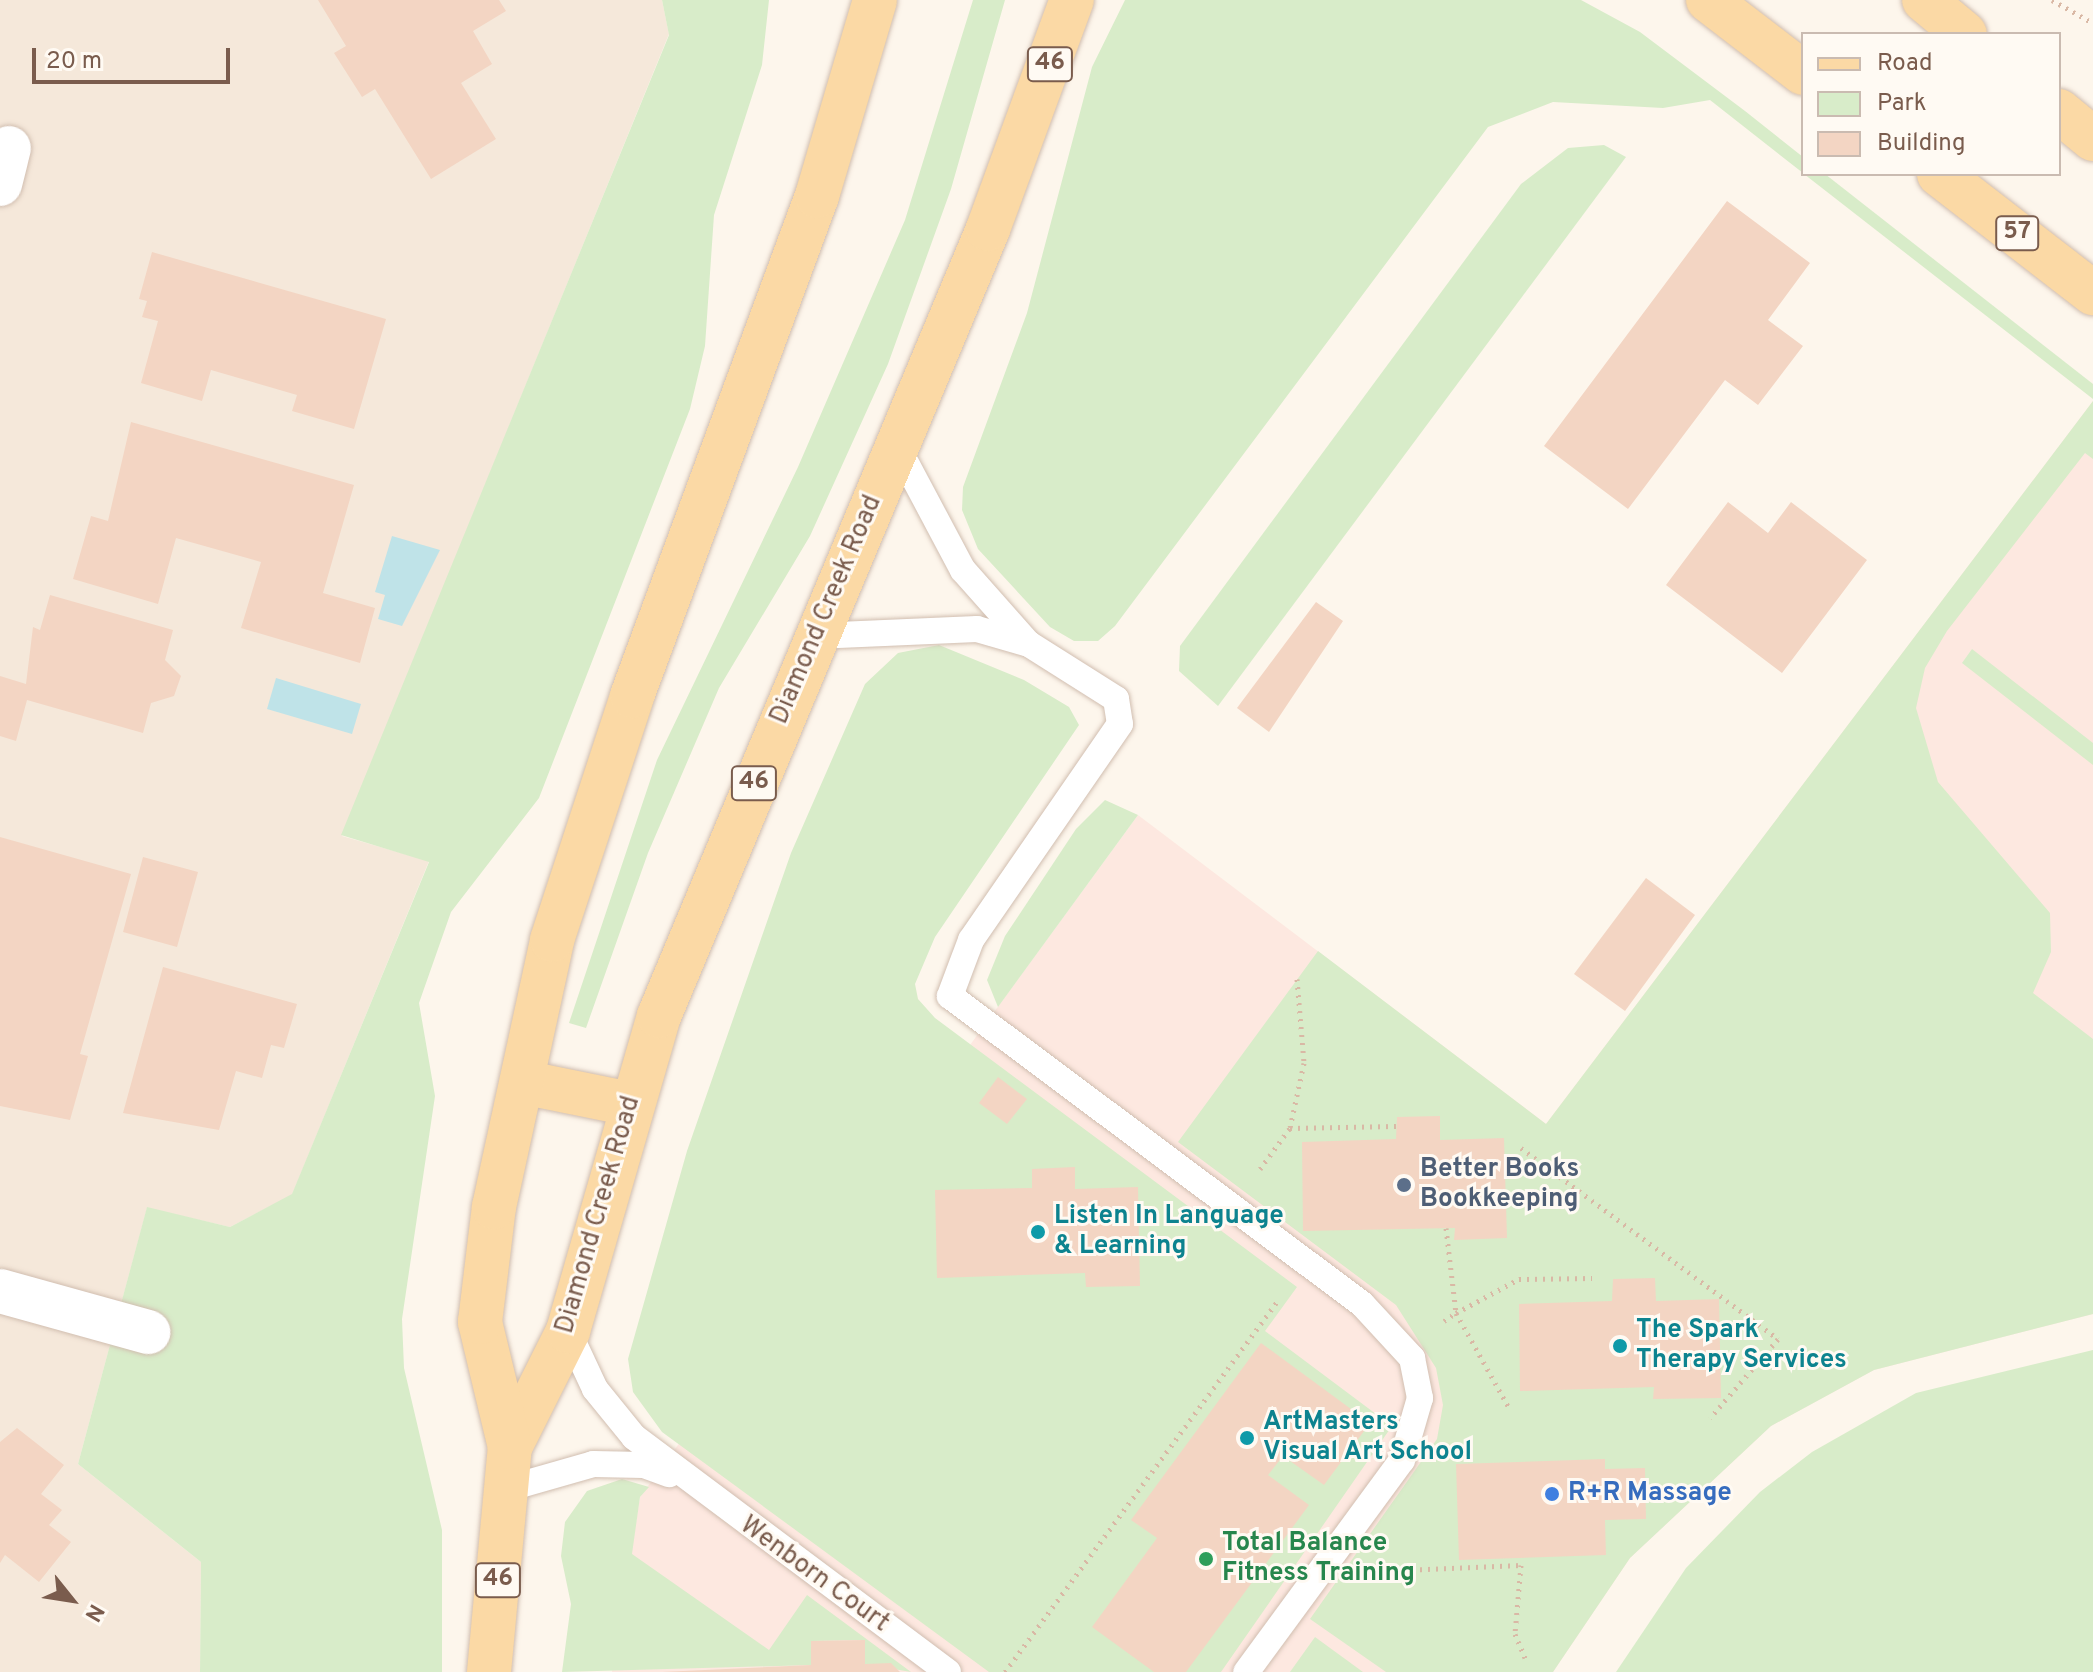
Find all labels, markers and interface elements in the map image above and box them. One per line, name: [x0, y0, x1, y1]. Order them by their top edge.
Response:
scale bar: [36, 32, 234, 82]
legend: [1801, 32, 2061, 176]
road number: 46: [1026, 44, 1074, 84]
text: 20 m: [46, 47, 102, 77]
text: Road: [1877, 49, 1933, 79]
text: Park: [1877, 89, 1927, 119]
text: Building: [1877, 129, 1966, 159]
road number: 57: [1995, 213, 2039, 253]
street label: Diamond Creek Road: [765, 491, 889, 729]
road number: 46: [730, 763, 778, 803]
street label: Diamond Creek Road: [550, 1093, 648, 1337]
place label: Better Books Bookkeeping: [1420, 1154, 1579, 1216]
marker: Better Books Bookkeeping: [1395, 1176, 1413, 1194]
place label: Listen In Language & Learning: [1054, 1201, 1284, 1262]
marker: Listen In Language & Learning: [1029, 1223, 1047, 1241]
place label: The Spark Therapy Services: [1636, 1315, 1847, 1376]
marker: The Spark Therapy Services: [1611, 1337, 1629, 1355]
place label: ArtMasters Visual Art School: [1263, 1407, 1473, 1468]
marker: ArtMasters Visual Art School: [1238, 1429, 1256, 1447]
place label: R+R Massage: [1568, 1478, 1732, 1510]
marker: R+R Massage: [1543, 1485, 1561, 1503]
street label: Wenborn Court: [733, 1510, 895, 1640]
place label: Total Balance Fitness Training: [1222, 1528, 1415, 1590]
marker: Total Balance Fitness Training: [1197, 1550, 1215, 1568]
north arrow: [32, 1560, 112, 1640]
road number: 46: [474, 1560, 522, 1600]
text: N: [78, 1599, 109, 1626]

